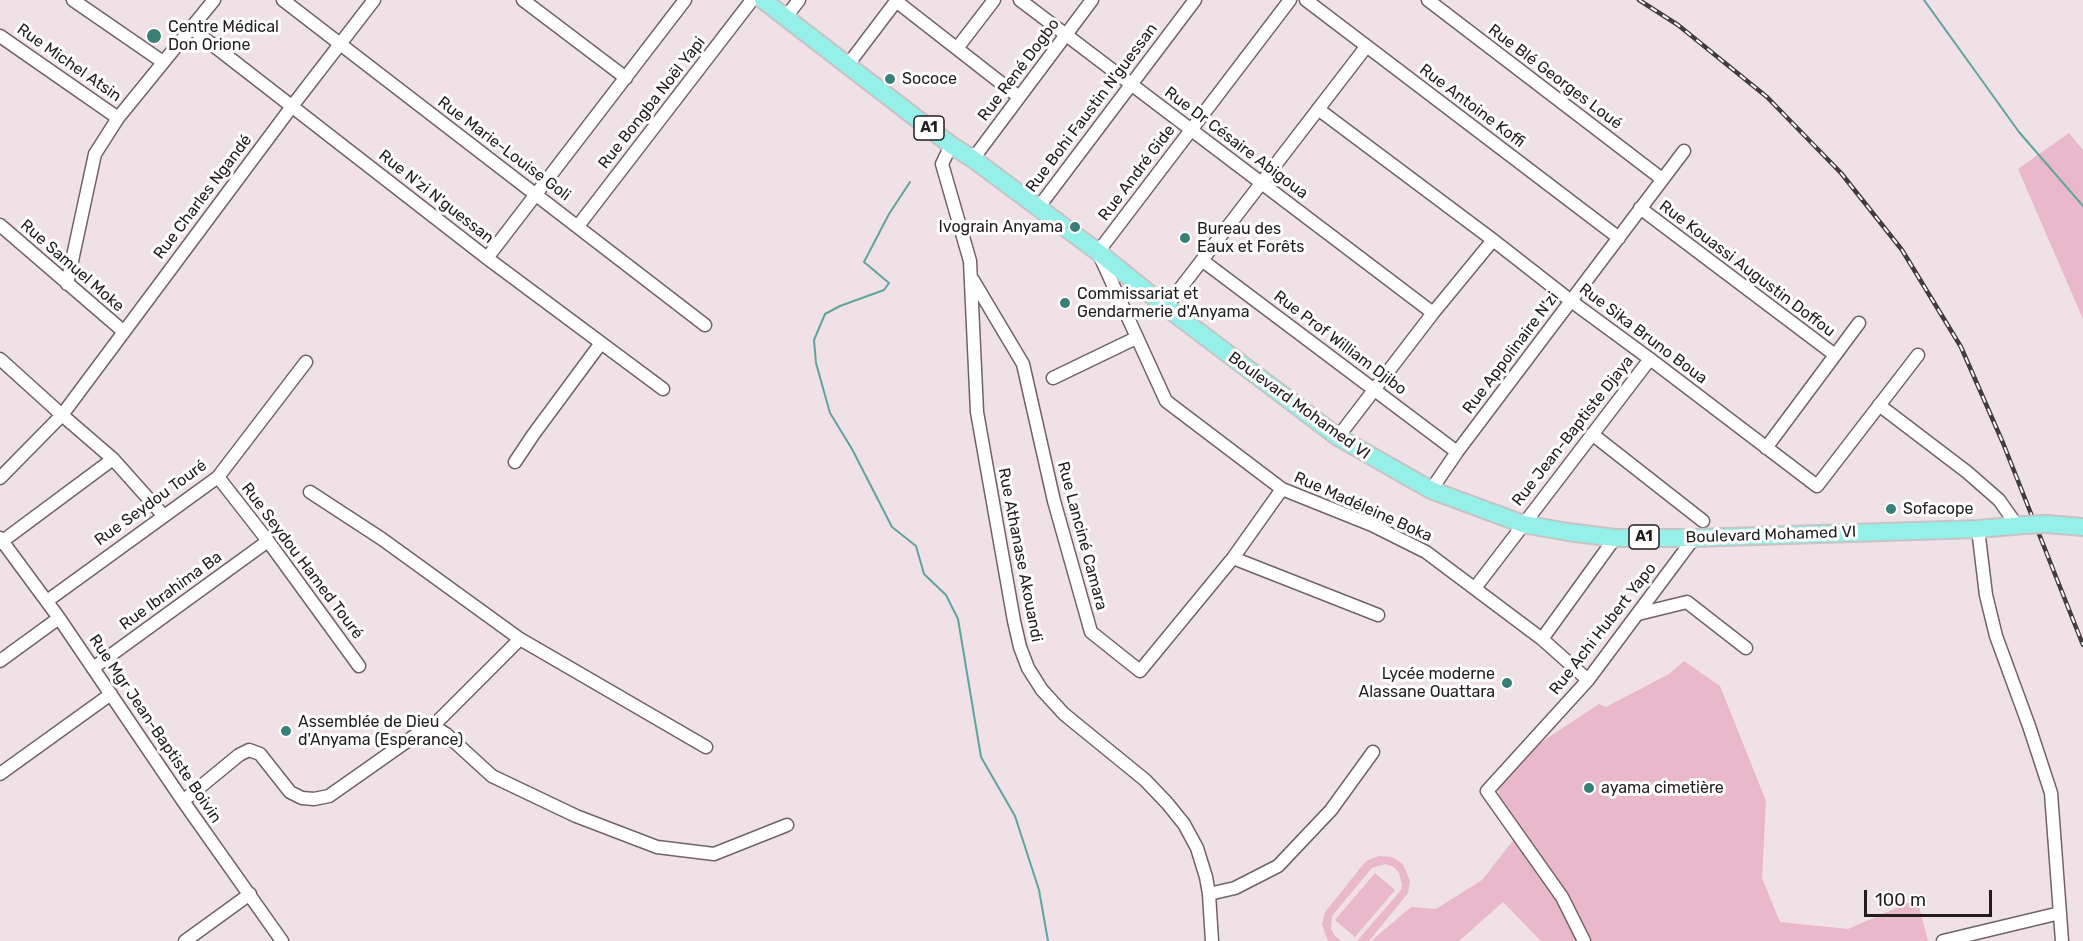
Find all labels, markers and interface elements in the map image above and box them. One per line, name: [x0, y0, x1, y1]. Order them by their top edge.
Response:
street label: Rue René Dogbo: [974, 15, 1064, 125]
place label: Centre Médical Don Orione: [168, 17, 279, 55]
street label: Rue Michel Atsin: [13, 20, 125, 106]
street label: Rue Bohi Faustin N'guessan: [1022, 20, 1162, 196]
street label: Rue Blé Georges Loué: [1484, 20, 1626, 134]
marker: Centre Médical Don Orione: [145, 27, 163, 45]
street label: Rue Bongba Noël Yapi: [594, 33, 710, 173]
street label: Rue Antoine Koffi: [1415, 60, 1529, 152]
place label: Sococe: [902, 69, 957, 89]
marker: Sococe: [883, 72, 897, 86]
street label: Rue Dr Césaire Abigoua: [1160, 83, 1312, 203]
street label: Rue Marie-Louise Goli: [434, 93, 574, 205]
road number: A1: [914, 116, 944, 140]
street label: Rue André Gide: [1095, 121, 1179, 225]
street label: Rue Charles Ngandé: [150, 131, 256, 263]
street label: Rue N'zi N'guessan: [375, 146, 497, 248]
street label: Rue Kouassi Augustin Doffou: [1655, 197, 1839, 341]
street label: Rue Samuel Moke: [16, 216, 128, 316]
place label: Ivograin Anyama: [938, 217, 1063, 237]
place label: Bureau des Eaux et Forêts: [1197, 219, 1304, 257]
marker: Ivograin Anyama: [1068, 220, 1082, 234]
marker: Bureau des Eaux et Forêts: [1178, 231, 1192, 245]
street label: Rue Sika Bruno Boua: [1575, 280, 1711, 388]
place label: Commissariat et Gendarmerie d'Anyama: [1077, 284, 1249, 322]
street label: Rue Prof William Djibo: [1270, 287, 1410, 399]
street label: Rue Appolinaire N'zi: [1459, 288, 1563, 418]
marker: Commissariat et Gendarmerie d'Anyama: [1058, 296, 1072, 310]
street label: Boulevard Mohamed VI: [1224, 348, 1374, 464]
street label: Rue Jean-Baptiste Djaya: [1508, 352, 1638, 510]
street label: Rue Seydou Touré: [91, 456, 211, 550]
street label: Rue Lanciné Camara: [1053, 460, 1111, 612]
street label: Rue Athanase Akouandi: [994, 466, 1046, 644]
street label: Rue Madéleine Boka: [1291, 468, 1435, 546]
street label: Rue Seydou Hamed Touré: [237, 479, 367, 643]
place label: Sofacope: [1903, 499, 1973, 519]
marker: Sofacope: [1884, 502, 1898, 516]
street label: Boulevard Mohamed VI: [1685, 522, 1857, 548]
road number: A1: [1629, 525, 1659, 549]
street label: Rue Ibrahima Ba: [116, 547, 226, 635]
street label: Rue Achi Hubert Yapo: [1546, 559, 1660, 699]
street label: Rue Mgr Jean-Baptiste Boivin: [85, 631, 225, 827]
place label: Lycée moderne Alassane Ouattara: [1358, 664, 1495, 702]
marker: Lycée moderne Alassane Ouattara: [1500, 676, 1514, 690]
place label: Assemblée de Dieu d'Anyama (Esperance): [298, 712, 463, 750]
marker: Assemblée de Dieu d'Anyama (Esperance): [279, 724, 293, 738]
place label: ayama cimetière: [1601, 778, 1724, 798]
marker: ayama cimetière: [1582, 781, 1596, 795]
scale bar: [1867, 878, 1994, 916]
text: 100 m: [1875, 889, 1926, 911]

